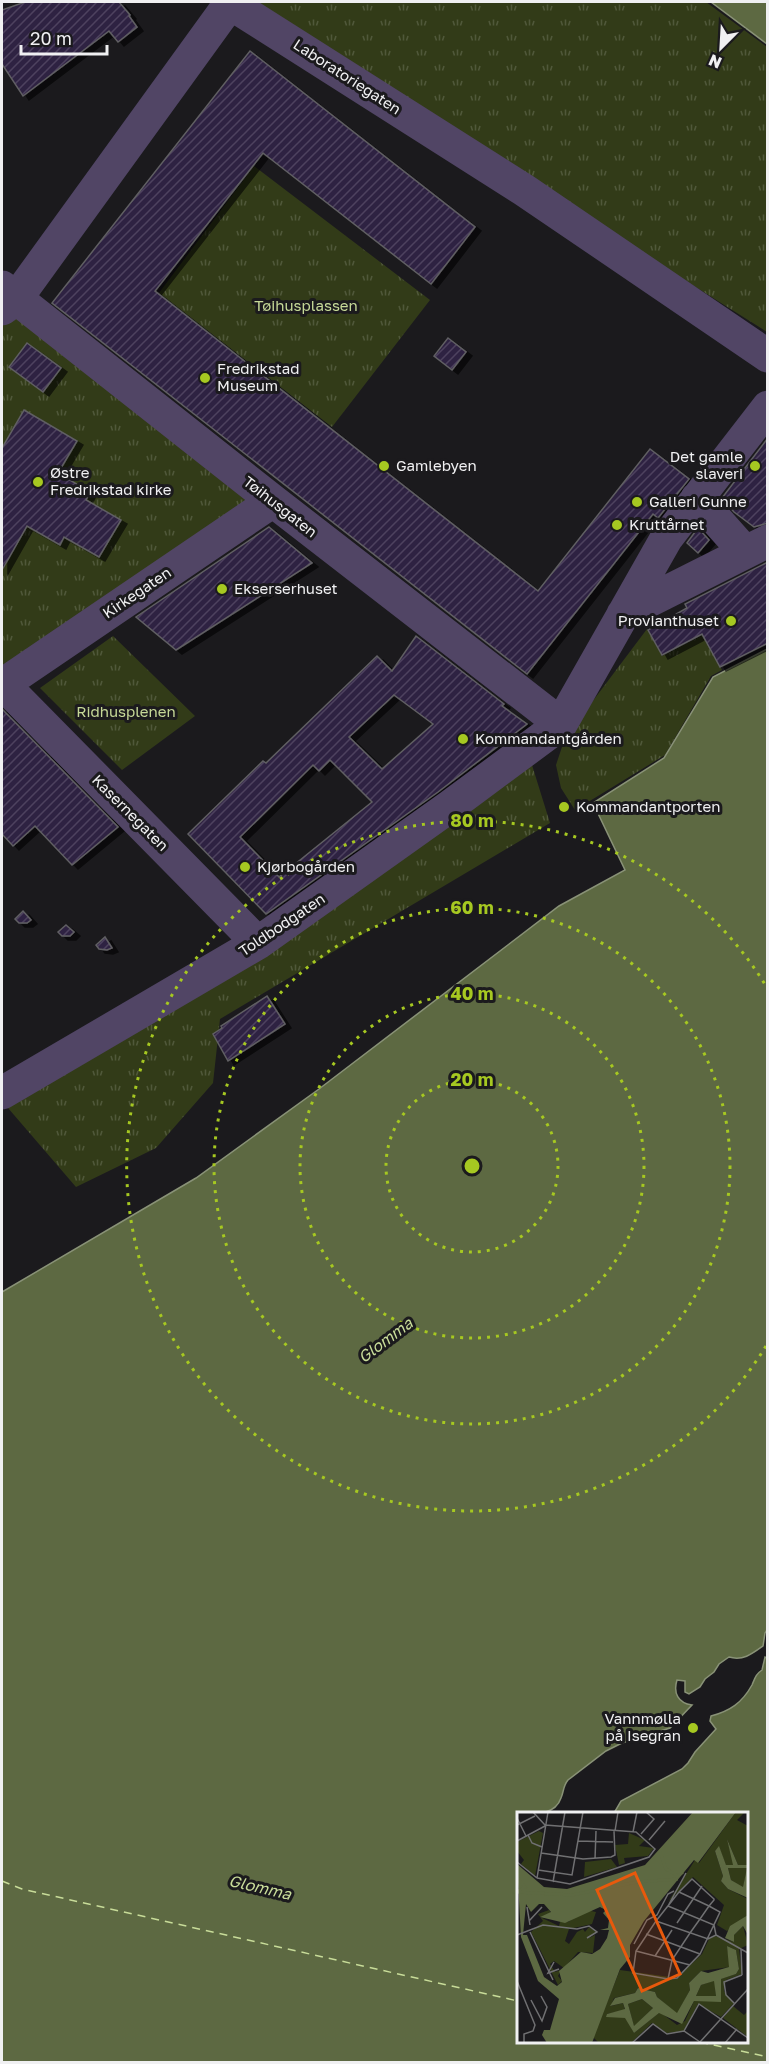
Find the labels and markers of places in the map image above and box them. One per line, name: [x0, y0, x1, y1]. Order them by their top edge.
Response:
place label: Fredrikstad Museum: [217, 359, 300, 394]
marker: Fredrikstad Museum: [198, 371, 212, 385]
place label: Det gamle slaveri: [670, 447, 743, 482]
place label: Gamlebyen: [396, 456, 477, 474]
marker: Gamlebyen: [377, 459, 391, 473]
marker: Det gamle slaveri: [748, 459, 762, 473]
place label: Østre Fredrikstad kirke: [50, 463, 172, 498]
marker: Østre Fredrikstad kirke: [31, 475, 45, 489]
place label: Galleri Gunne: [649, 492, 747, 510]
marker: Galleri Gunne: [630, 495, 644, 509]
place label: Kruttårnet: [629, 515, 704, 533]
marker: Kruttårnet: [610, 518, 624, 532]
place label: Ekserserhuset: [234, 579, 338, 597]
marker: Ekserserhuset: [215, 582, 229, 596]
place label: Provianthuset: [618, 611, 719, 629]
marker: Provianthuset: [724, 614, 738, 628]
place label: Kommandantgården: [475, 729, 622, 747]
marker: Kommandantgården: [456, 732, 470, 746]
place label: Kommandantporten: [576, 797, 720, 815]
marker: Kommandantporten: [557, 800, 571, 814]
place label: Kjørbogården: [257, 857, 355, 875]
marker: Kjørbogården: [238, 860, 252, 874]
centre of rings: [462, 1156, 482, 1176]
place label: Vannmølla på Isegran: [605, 1709, 681, 1744]
marker: Vannmølla på Isegran: [686, 1721, 700, 1735]

